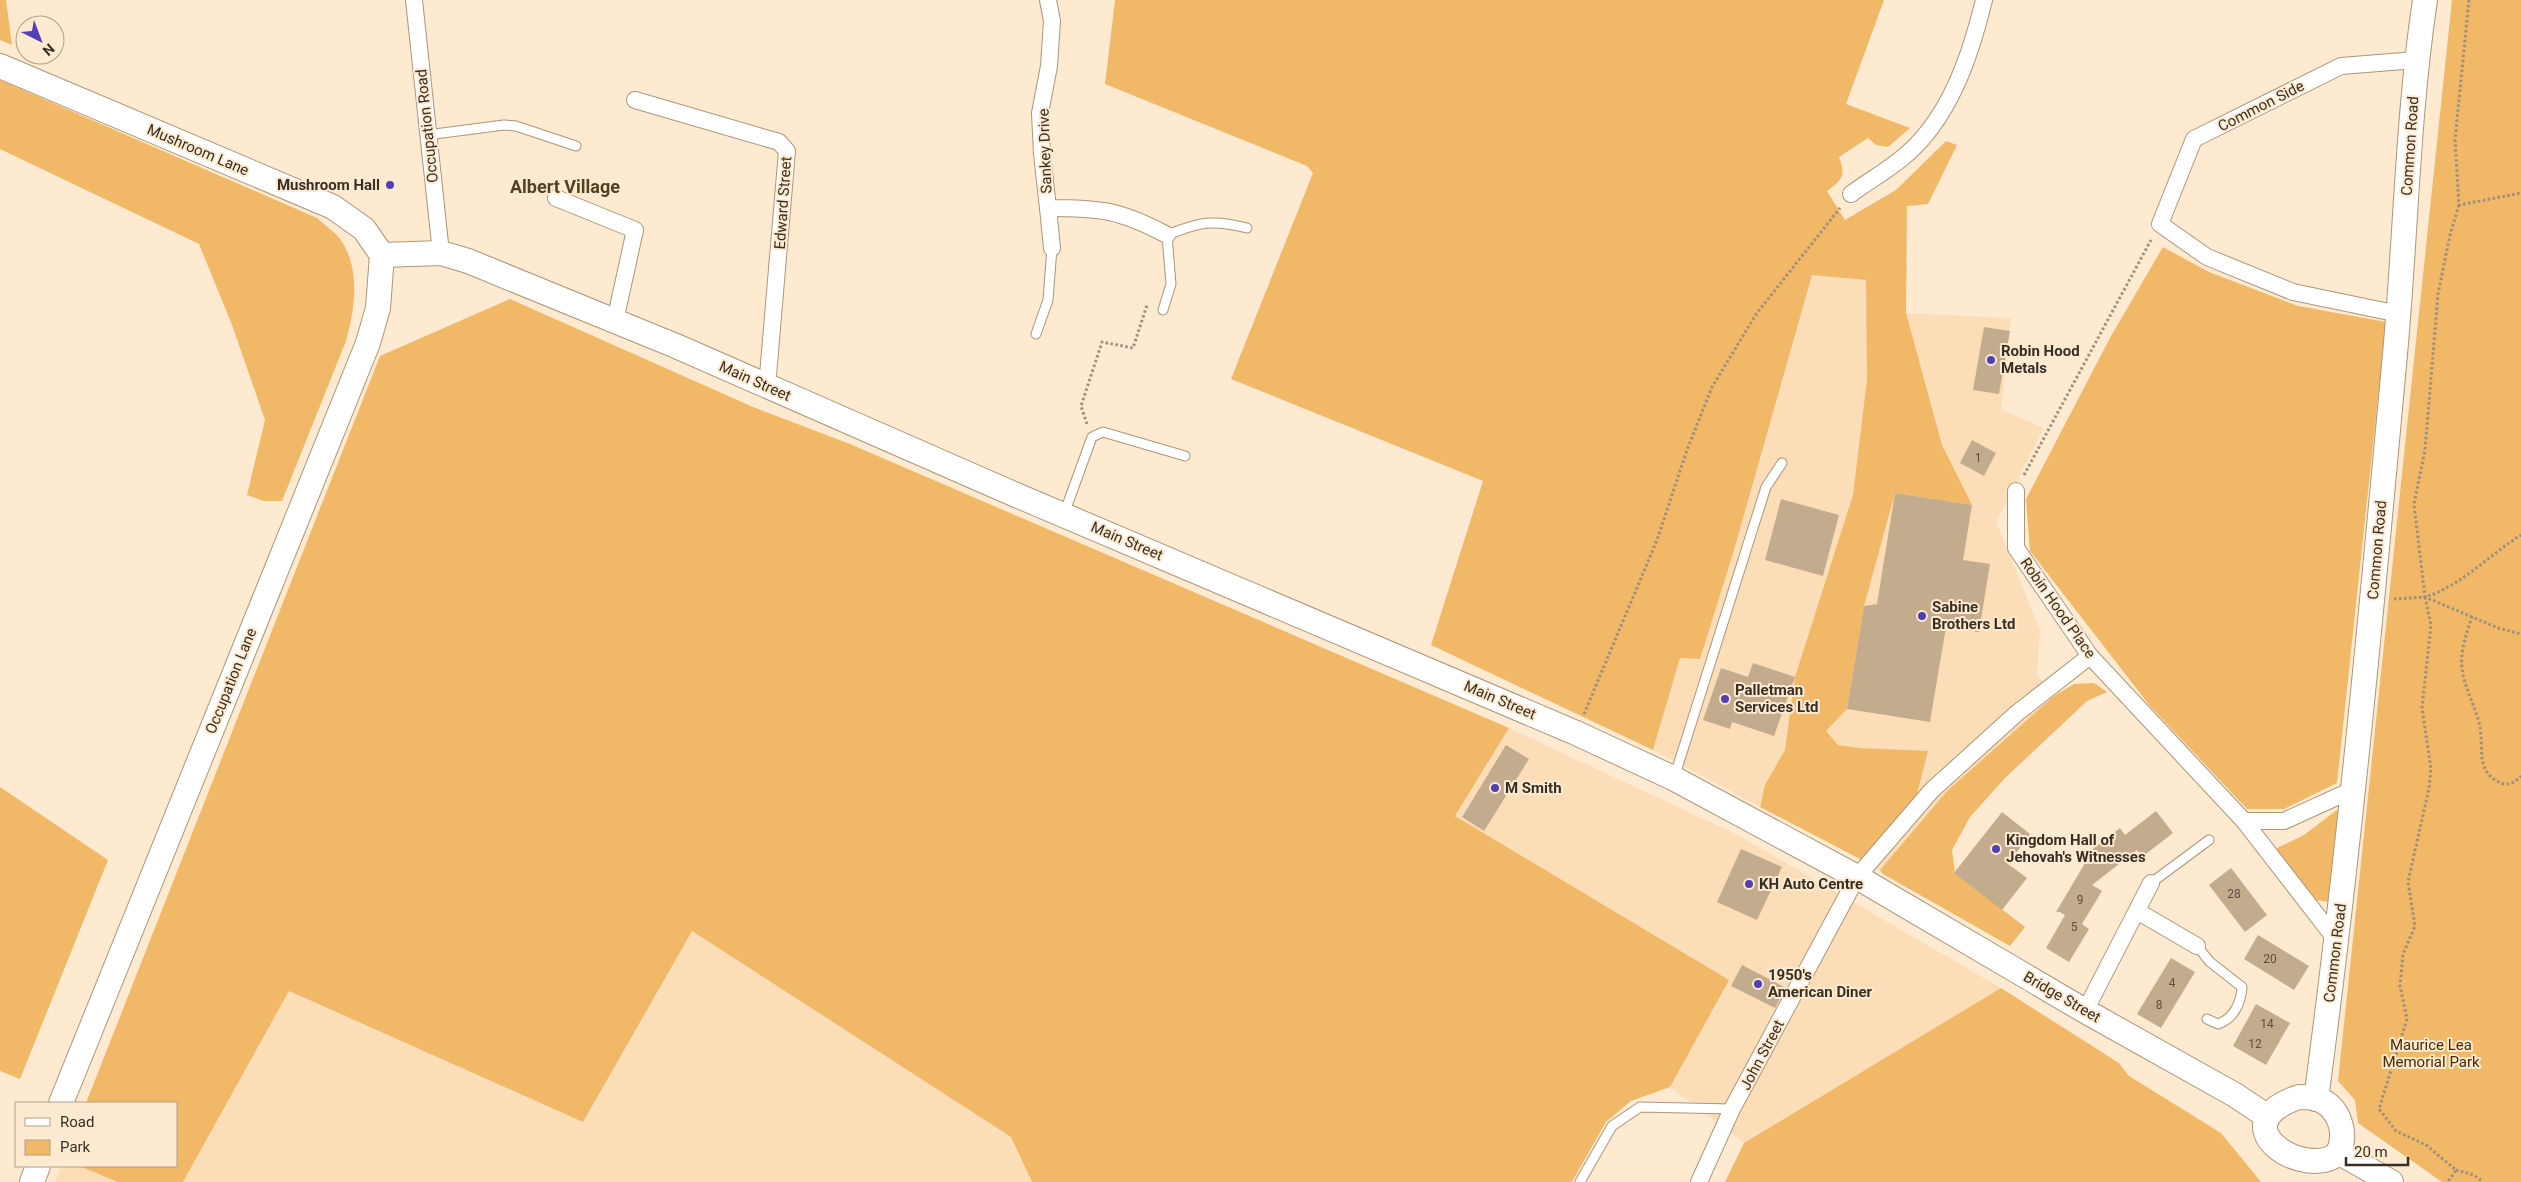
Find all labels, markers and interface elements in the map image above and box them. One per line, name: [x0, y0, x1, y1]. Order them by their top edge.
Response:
north arrow: [15, 15, 65, 65]
text: N: [40, 40, 58, 59]
street label: Occupation Road: [412, 68, 442, 184]
street label: Common Side: [2215, 77, 2307, 135]
street label: Common Road: [2398, 96, 2422, 196]
street label: Sankey Drive: [1035, 108, 1055, 194]
street label: Mushroom Lane: [144, 120, 252, 180]
street label: Edward Street: [771, 156, 795, 250]
place label: Mushroom Hall: [277, 176, 380, 194]
district label: Albert Village: [510, 176, 620, 197]
marker: Mushroom Hall: [384, 179, 396, 191]
place label: Robin Hood Metals: [2001, 342, 2080, 377]
marker: Robin Hood Metals: [1985, 354, 1997, 366]
street label: Main Street: [716, 357, 794, 405]
house number: 1: [1975, 451, 1981, 465]
street label: Common Road: [2364, 500, 2390, 600]
street label: Main Street: [1088, 518, 1166, 564]
street label: Robin Hood Place: [2017, 554, 2100, 662]
place label: Sabine Brothers Ltd: [1932, 598, 2015, 633]
marker: Sabine Brothers Ltd: [1916, 610, 1928, 622]
street label: Occupation Lane: [202, 625, 260, 737]
street label: Main Street: [1461, 677, 1539, 723]
place label: Palletman Services Ltd: [1735, 681, 1819, 716]
marker: Palletman Services Ltd: [1719, 693, 1731, 705]
place label: M Smith: [1505, 779, 1562, 797]
marker: M Smith: [1489, 782, 1501, 794]
place label: Kingdom Hall of Jehovah's Witnesses: [2006, 831, 2146, 866]
marker: Kingdom Hall of Jehovah's Witnesses: [1990, 843, 2002, 855]
place label: KH Auto Centre: [1759, 875, 1863, 893]
marker: KH Auto Centre: [1743, 878, 1755, 890]
house number: 28: [2227, 887, 2241, 901]
house number: 9: [2077, 893, 2083, 907]
street label: Common Road: [2320, 902, 2350, 1004]
house number: 5: [2071, 920, 2078, 934]
house number: 20: [2263, 952, 2277, 966]
place label: 1950's American Diner: [1768, 966, 1873, 1001]
street label: Bridge Street: [2020, 968, 2104, 1026]
house number: 4: [2169, 976, 2176, 990]
marker: 1950's American Diner: [1752, 978, 1764, 990]
house number: 8: [2156, 998, 2163, 1012]
street label: John Street: [1736, 1017, 1788, 1093]
house number: 14: [2260, 1017, 2274, 1031]
park label: Maurice Lea Memorial Park: [2382, 1036, 2480, 1071]
house number: 12: [2248, 1037, 2262, 1051]
legend: [15, 1102, 178, 1167]
text: Road: [60, 1113, 94, 1131]
scale bar: [2346, 1134, 2408, 1166]
text: Park: [60, 1138, 91, 1156]
text: 20 m: [2354, 1143, 2388, 1161]

